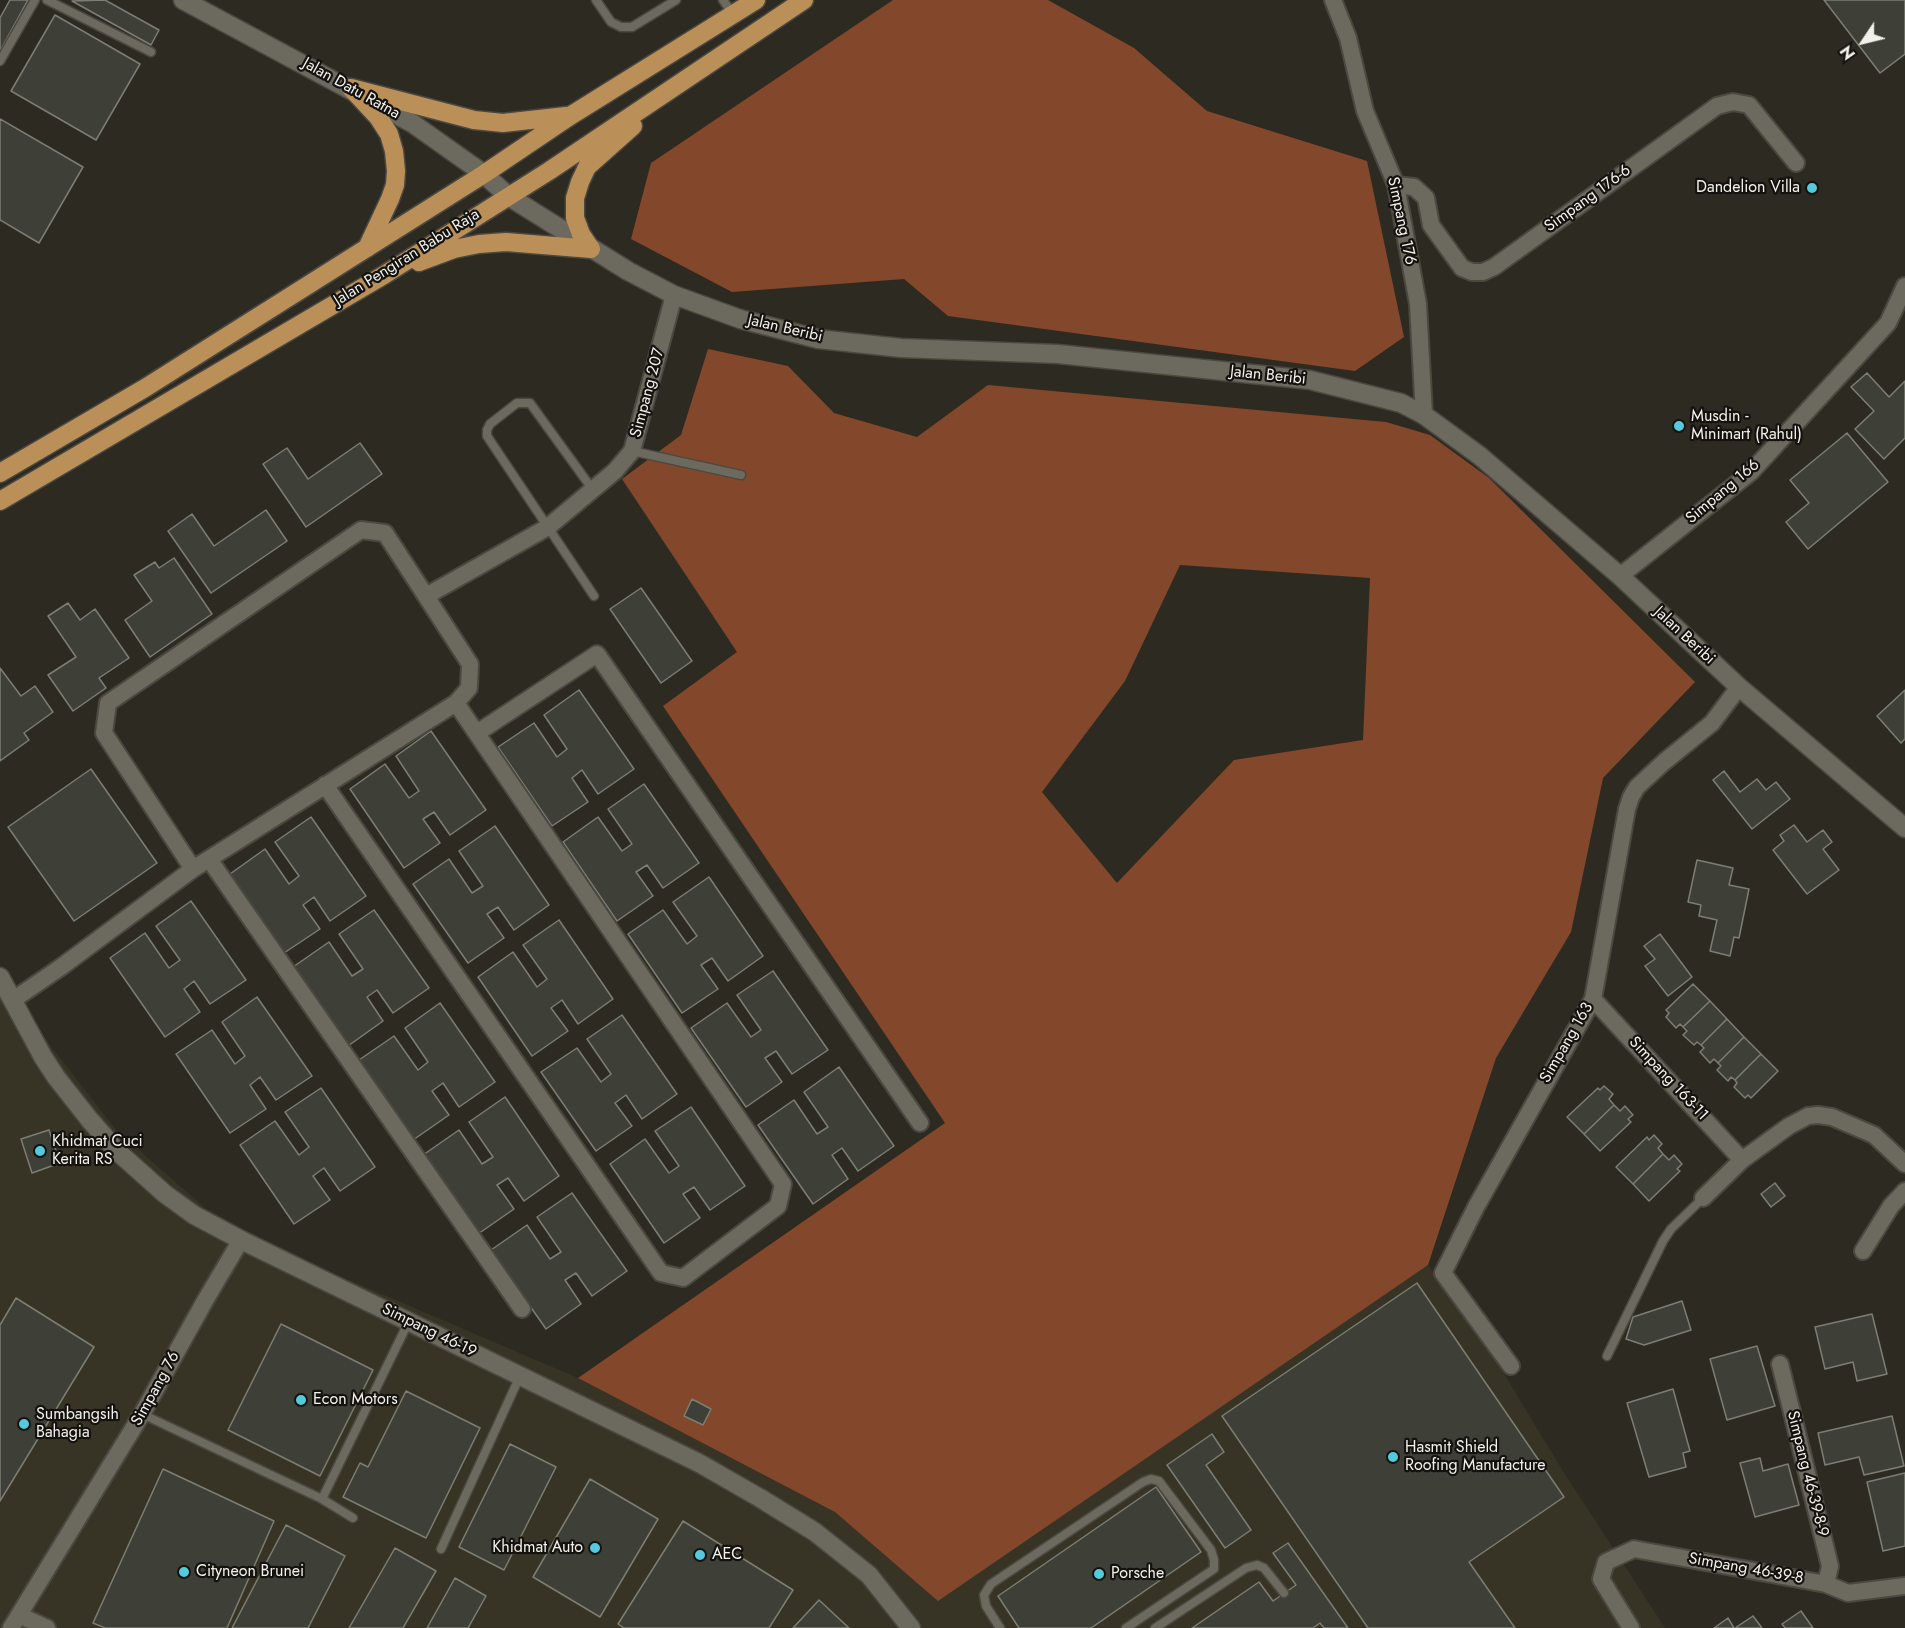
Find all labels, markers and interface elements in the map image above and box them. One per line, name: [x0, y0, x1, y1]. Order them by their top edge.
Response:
north arrow: [1833, 12, 1893, 72]
text: N: [1835, 41, 1861, 64]
street label: Jalan Datu Ratna: [299, 54, 403, 124]
street label: Simpang 176-6: [1541, 161, 1635, 237]
street label: Simpang 176: [1382, 175, 1420, 267]
place label: Dandelion Villa: [1696, 178, 1800, 198]
marker: Dandelion Villa: [1805, 181, 1819, 195]
street label: Jalan Pengiran Babu Raja: [331, 205, 483, 311]
street label: Jalan Beribi: [746, 311, 824, 347]
street label: Simpang 207: [627, 346, 669, 440]
street label: Jalan Beribi: [1229, 362, 1307, 390]
place label: Musdin - Minimart (Rahul): [1691, 407, 1802, 445]
marker: Musdin - Minimart (Rahul): [1672, 419, 1686, 433]
street label: Simpang 166: [1682, 456, 1764, 528]
street label: Jalan Beribi: [1650, 603, 1718, 669]
street label: Simpang 163: [1536, 999, 1598, 1087]
street label: Simpang 163-11: [1624, 1033, 1712, 1125]
place label: Khidmat Cuci Kerita RS: [52, 1132, 143, 1170]
marker: Khidmat Cuci Kerita RS: [33, 1144, 47, 1158]
street label: Simpang 46-19: [379, 1300, 479, 1362]
street label: Simpang 76: [128, 1348, 184, 1430]
place label: Econ Motors: [313, 1390, 398, 1410]
marker: Econ Motors: [294, 1393, 308, 1407]
place label: Sumbangsih Bahagia: [36, 1405, 119, 1443]
street label: Simpang 46-39-8-9: [1782, 1409, 1832, 1539]
marker: Sumbangsih Bahagia: [17, 1417, 31, 1431]
place label: Hasmit Shield Roofing Manufacture: [1405, 1438, 1546, 1476]
marker: Hasmit Shield Roofing Manufacture: [1386, 1450, 1400, 1464]
place label: Khidmat Auto: [492, 1538, 583, 1558]
marker: Khidmat Auto: [588, 1541, 602, 1555]
place label: AEC: [712, 1545, 742, 1565]
marker: AEC: [693, 1548, 707, 1562]
street label: Simpang 46-39-8: [1687, 1549, 1805, 1589]
place label: Cityneon Brunei: [196, 1562, 304, 1582]
place label: Porsche: [1111, 1564, 1164, 1584]
marker: Cityneon Brunei: [177, 1565, 191, 1579]
marker: Porsche: [1092, 1567, 1106, 1581]

